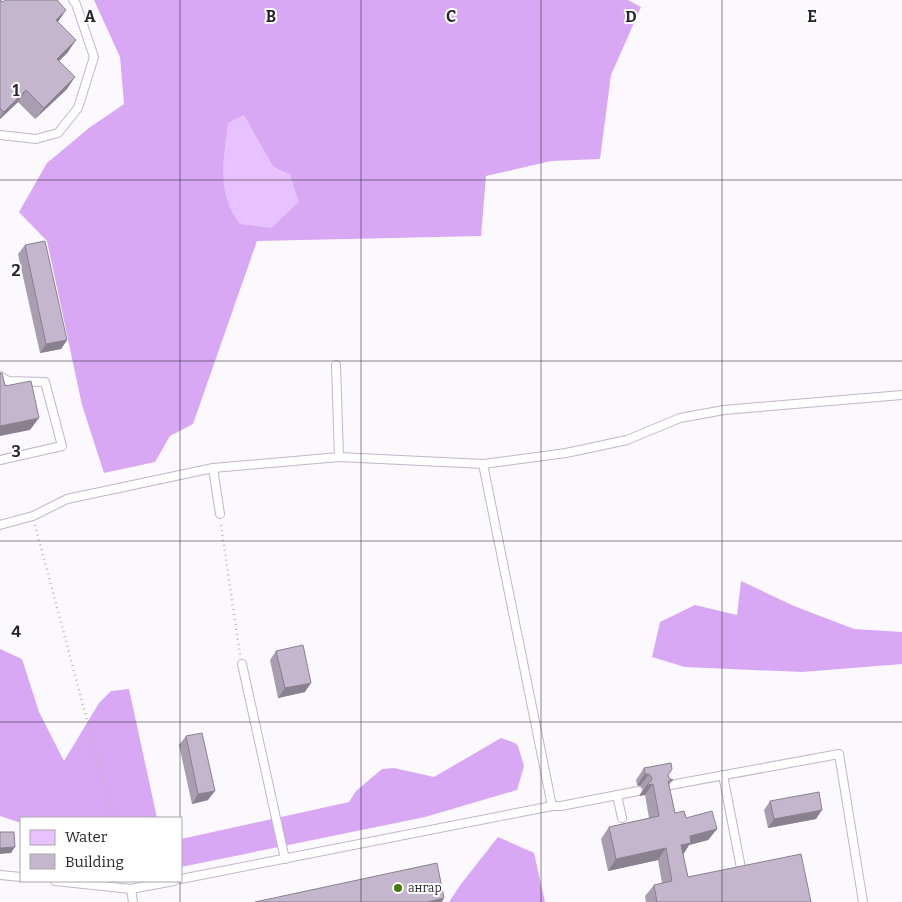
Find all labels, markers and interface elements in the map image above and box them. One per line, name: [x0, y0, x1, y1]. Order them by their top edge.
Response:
text: A: [84, 7, 96, 26]
text: B: [266, 7, 276, 26]
text: C: [446, 7, 456, 26]
text: D: [625, 7, 637, 26]
text: E: [807, 7, 817, 26]
text: 1: [13, 81, 20, 100]
text: 2: [11, 261, 21, 280]
text: 3: [11, 442, 21, 461]
text: 4: [11, 622, 21, 641]
legend: [20, 817, 182, 882]
text: Water: [65, 828, 108, 846]
text: Building: [65, 853, 124, 871]
place label: ангар: [408, 881, 442, 895]
marker: ангар: [392, 882, 404, 894]

